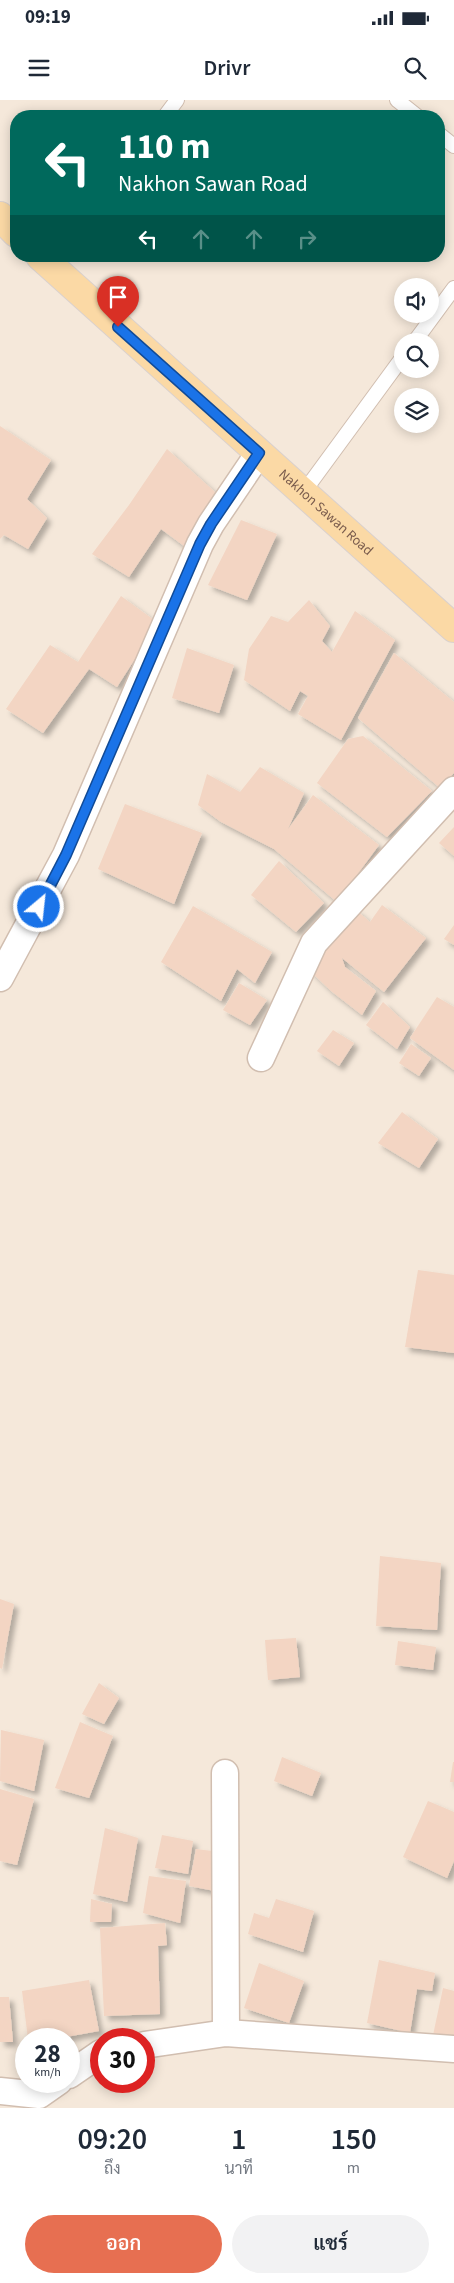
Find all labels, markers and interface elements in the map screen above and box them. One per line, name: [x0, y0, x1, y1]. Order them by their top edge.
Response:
text: 09:19: [25, 4, 71, 31]
text: Drivr: [204, 52, 250, 84]
icon: menu: [25, 54, 53, 82]
icon: search: [401, 54, 429, 82]
text: 110 m: [118, 122, 210, 172]
icon: left: [35, 130, 100, 195]
text: Nakhon Sawan Road: [118, 168, 308, 200]
icon: left: [134, 225, 162, 253]
icon: ahead: [187, 225, 215, 253]
icon: ahead: [240, 225, 268, 253]
icon: right: [293, 225, 321, 253]
pin: [97, 276, 139, 327]
map controls: [394, 278, 439, 433]
button: sound: [394, 278, 439, 323]
icon: arrive: [104, 283, 132, 311]
button: search: [394, 333, 439, 378]
button: layers: [394, 388, 439, 433]
street label: Nakhon Sawan Road: [274, 465, 377, 560]
position arrow: [12, 880, 64, 932]
speed limit sign: 30: [90, 2028, 155, 2093]
text: 28: [34, 2036, 61, 2072]
text: km/h: [34, 2064, 61, 2081]
text: 09:20: [77, 2118, 147, 2161]
text: 1: [231, 2118, 246, 2161]
text: 150: [330, 2118, 377, 2161]
text: m: [347, 2157, 360, 2179]
text: ถึง: [104, 2158, 121, 2180]
text: นาที: [225, 2158, 253, 2180]
button: ออก: [25, 2215, 222, 2273]
button: แชร์: [232, 2215, 429, 2273]

